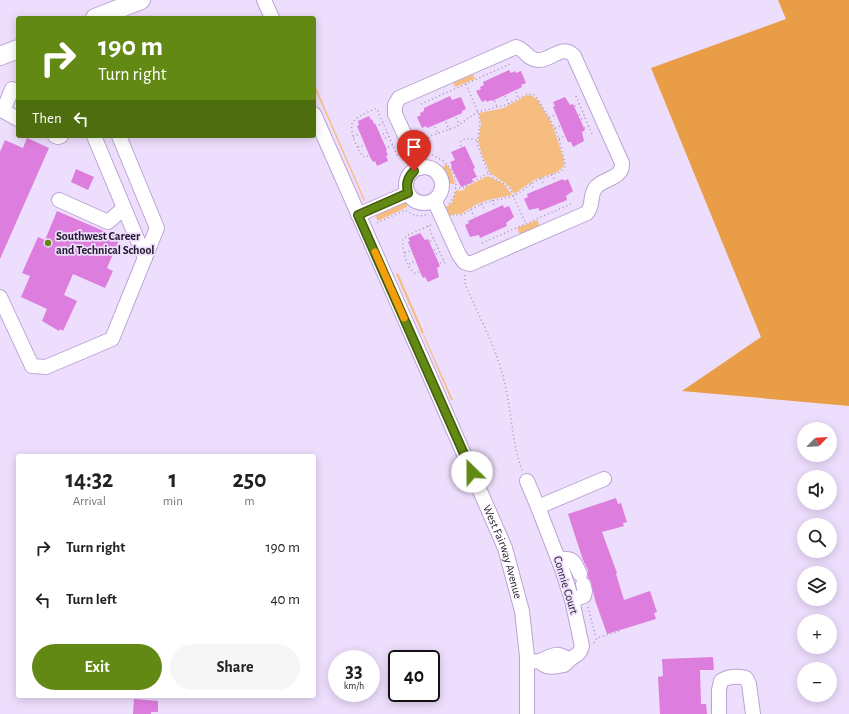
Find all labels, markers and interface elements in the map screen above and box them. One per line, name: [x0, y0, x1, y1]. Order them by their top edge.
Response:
icon: right: [32, 32, 84, 84]
text: 190 m: [98, 33, 163, 61]
text: Turn right: [98, 66, 167, 84]
icon: left: [70, 108, 92, 130]
text: Then: [32, 111, 62, 126]
pin: [397, 130, 431, 171]
icon: arrive: [403, 136, 425, 158]
place label: Southwest Career and Technical School: [56, 230, 155, 256]
marker: Southwest Career and Technical School: [43, 238, 53, 248]
north arrow: [797, 422, 837, 462]
map controls: [797, 422, 837, 702]
position arrow: [451, 451, 493, 493]
text: 14:32: [65, 468, 113, 492]
text: 1: [169, 468, 177, 492]
text: 250: [232, 468, 267, 492]
button: sound: [797, 470, 837, 510]
text: Arrival: [73, 495, 106, 508]
text: min: [163, 495, 183, 508]
text: m: [244, 495, 255, 508]
street label: West Fairway Avenue: [481, 503, 524, 600]
button: search: [797, 518, 837, 558]
icon: right: [32, 537, 54, 559]
text: Turn right: [66, 540, 125, 555]
text: 190 m: [265, 540, 300, 555]
street label: Connie Court: [551, 555, 581, 616]
button: layers: [797, 566, 837, 606]
icon: left: [32, 589, 54, 611]
text: Turn left: [66, 592, 117, 607]
text: 40 m: [270, 592, 300, 607]
button: +: [797, 614, 837, 654]
button: Exit: [32, 644, 162, 690]
button: Share: [170, 644, 300, 690]
speed limit sign: 40: [388, 650, 440, 702]
text: 33: [345, 661, 363, 681]
button: −: [797, 662, 837, 702]
text: km/h: [344, 681, 364, 691]

